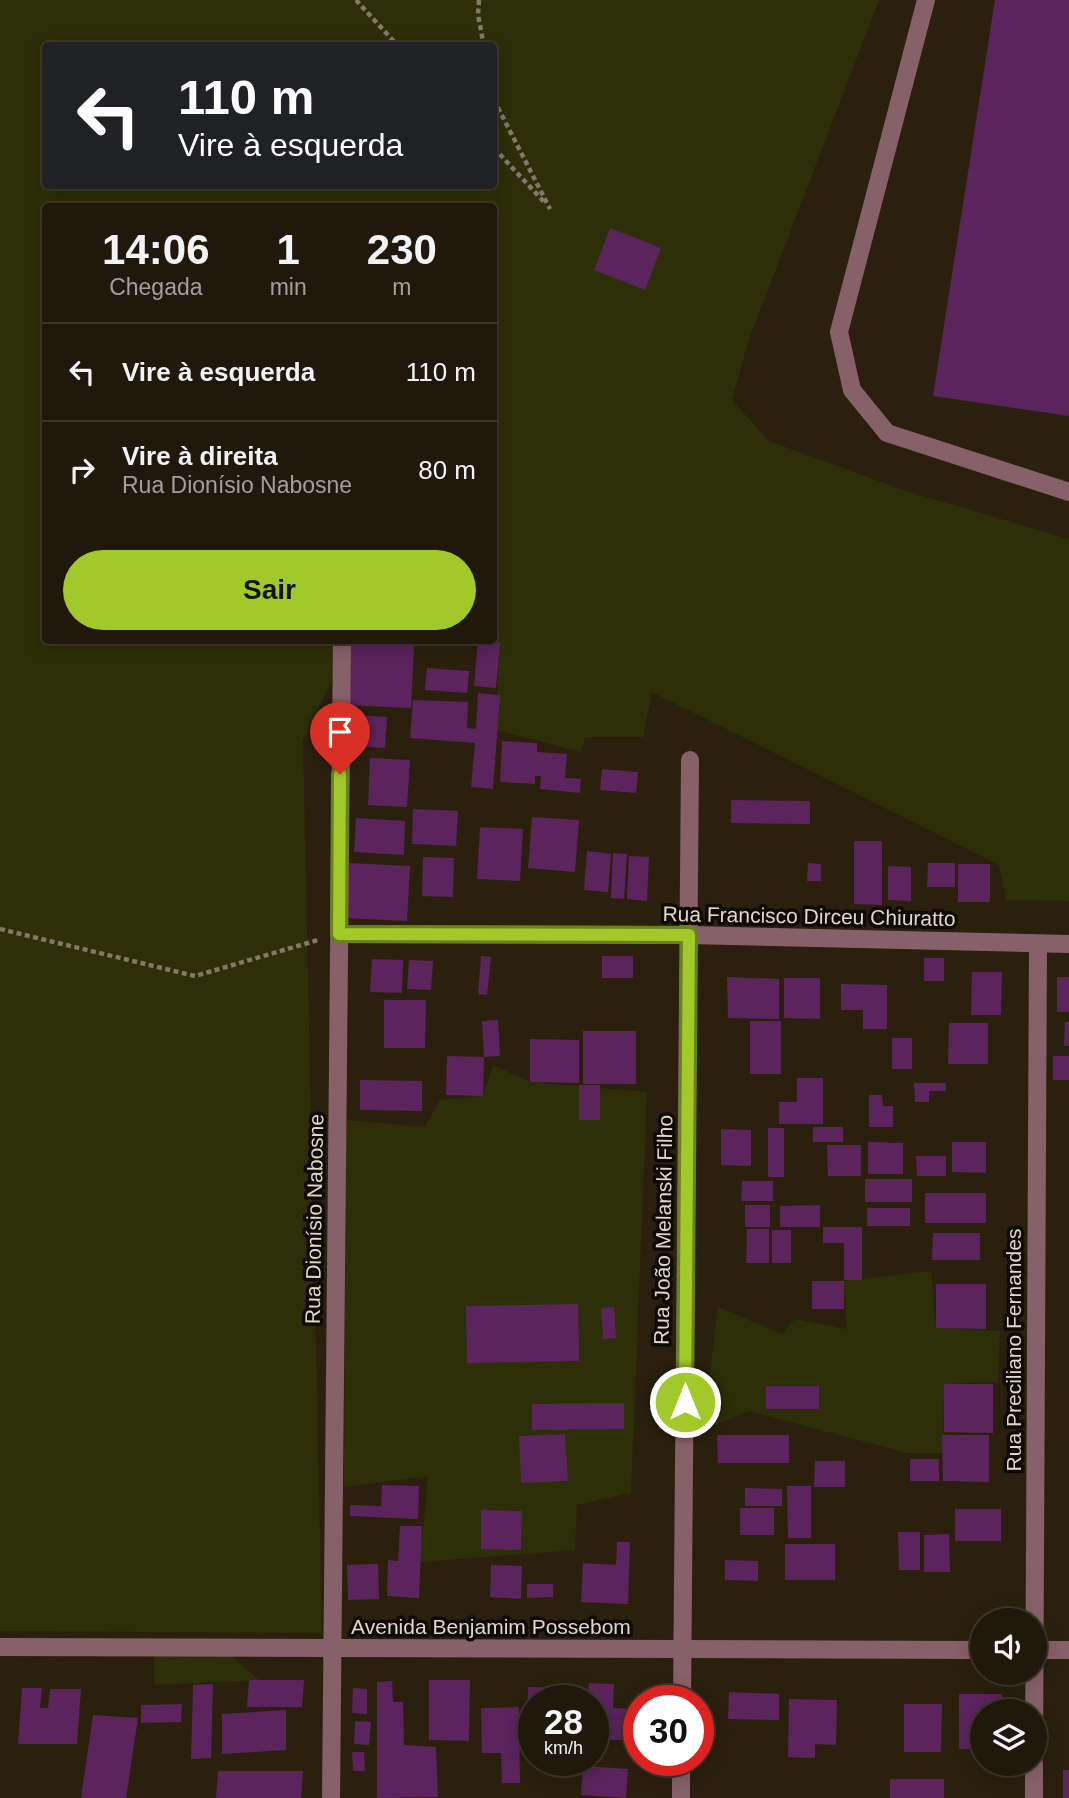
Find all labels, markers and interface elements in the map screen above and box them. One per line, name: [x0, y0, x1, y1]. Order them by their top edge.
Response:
icon: left: [63, 70, 154, 161]
text: 110 m: [178, 70, 314, 124]
text: Vire à esquerda: [178, 127, 403, 163]
text: 14:06: [102, 226, 210, 273]
text: 1: [276, 226, 300, 273]
text: 230: [367, 226, 437, 273]
text: Chegada: [109, 274, 203, 300]
text: min: [270, 274, 307, 300]
text: m: [392, 274, 411, 300]
icon: left: [63, 353, 101, 391]
text: Vire à esquerda: [122, 357, 315, 387]
text: 110 m: [406, 357, 476, 387]
text: Vire à direita: [122, 441, 278, 471]
icon: right: [63, 451, 101, 489]
text: 80 m: [418, 455, 476, 485]
text: Rua Dionísio Nabosne: [122, 472, 352, 498]
button: Sair: [63, 550, 476, 630]
pin: [310, 702, 370, 774]
icon: arrive: [321, 713, 359, 751]
street label: Rua Francisco Dirceu Chiuratto: [662, 902, 956, 930]
street label: Rua Dionísio Nabosne: [301, 1114, 327, 1324]
street label: Rua João Melanski Filho: [649, 1115, 677, 1345]
street label: Rua Preciliano Fernandes: [1002, 1229, 1025, 1471]
position arrow: [648, 1365, 722, 1439]
map controls: [970, 1608, 1047, 1776]
button: sound: [970, 1608, 1047, 1685]
street label: Avenida Benjamim Possebom: [351, 1615, 631, 1638]
speed limit sign: 30: [623, 1685, 714, 1776]
button: layers: [970, 1699, 1047, 1776]
text: 28: [544, 1702, 583, 1741]
text: km/h: [544, 1738, 583, 1758]

